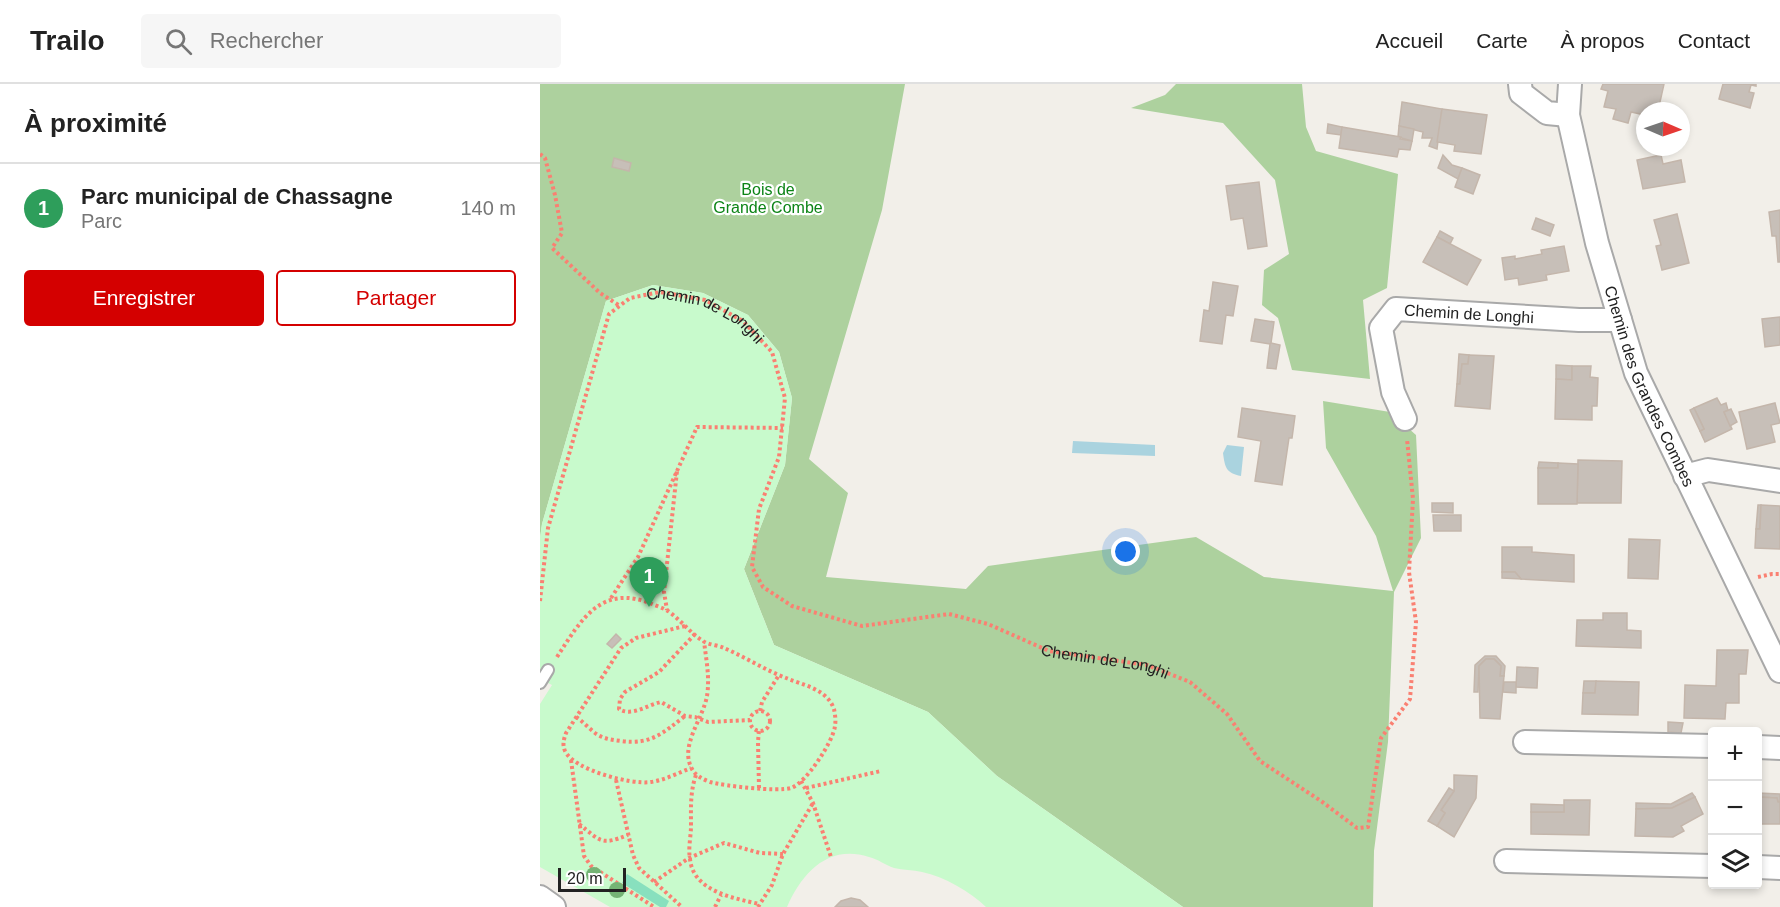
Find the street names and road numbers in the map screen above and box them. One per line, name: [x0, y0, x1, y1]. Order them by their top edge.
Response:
street label: Chemin de Longhi: [645, 284, 767, 347]
street label: Chemin des Grandes Combes: [1601, 284, 1697, 489]
street label: Chemin de Longhi: [1404, 302, 1534, 326]
street label: Chemin de Longhi: [1038, 641, 1171, 682]

